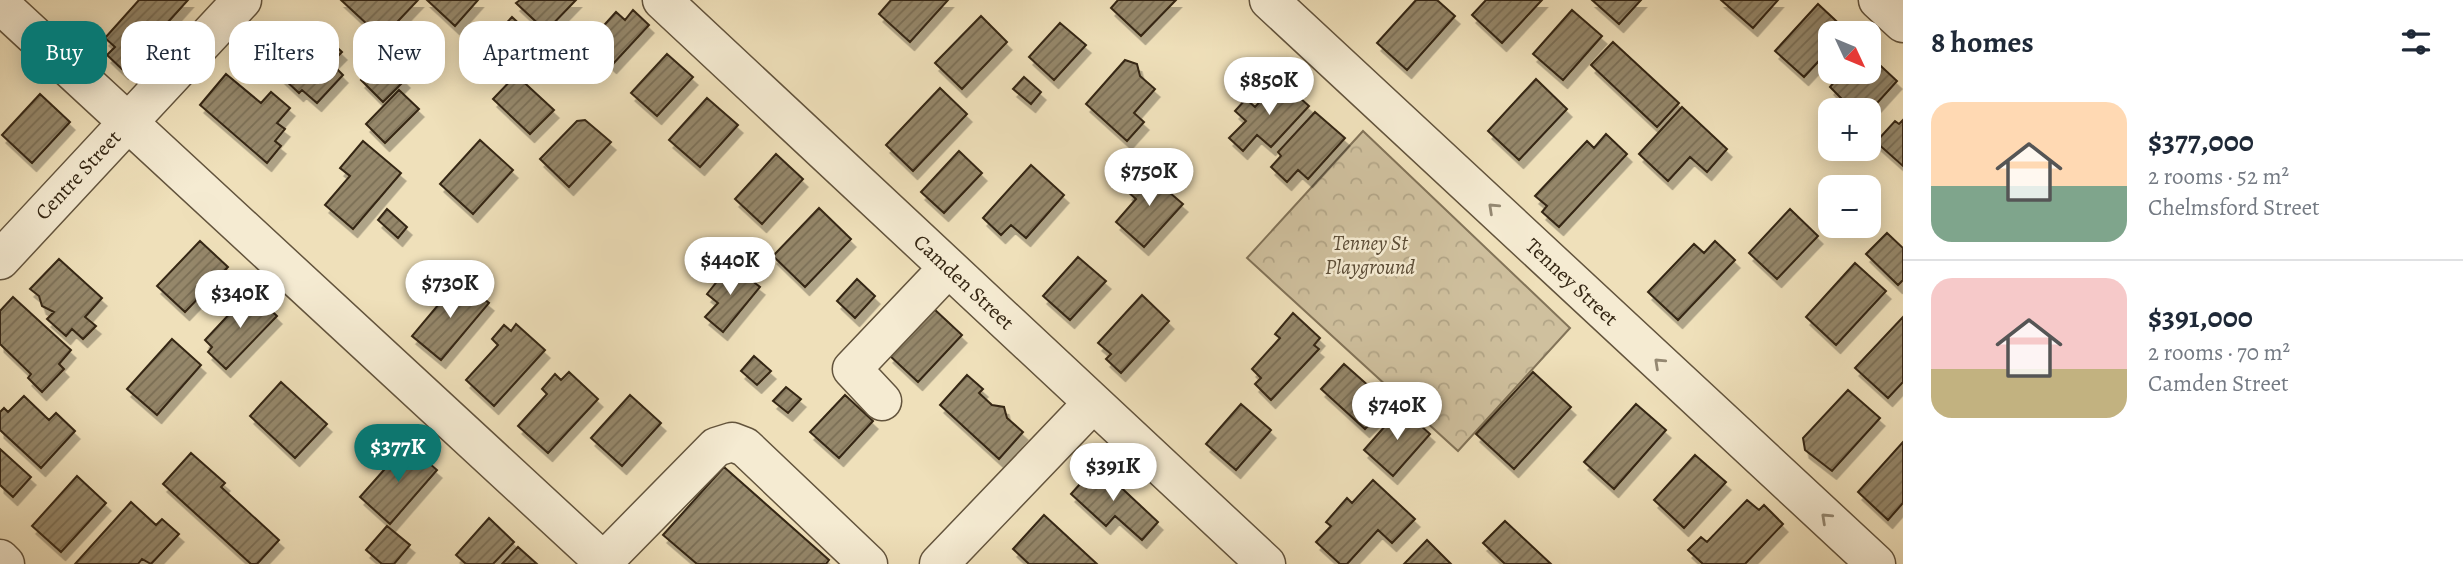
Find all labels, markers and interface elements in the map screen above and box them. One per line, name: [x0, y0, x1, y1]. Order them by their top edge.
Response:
chip: Buy: [21, 21, 107, 84]
chip: Rent: [121, 21, 215, 84]
chip: Filters: [229, 21, 339, 84]
chip: New: [353, 21, 445, 84]
chip: Apartment: [459, 21, 614, 84]
north arrow: [1818, 21, 1881, 84]
map controls: [1818, 21, 1881, 238]
text: 8 homes: [1931, 22, 2034, 62]
icon: filters: [2397, 23, 2435, 61]
pin: $850K: [1220, 58, 1318, 117]
text: $850K: [1240, 64, 1298, 95]
button: +: [1818, 98, 1881, 161]
text: $377,000: [2148, 121, 2254, 161]
street label: Centre Street: [29, 124, 127, 226]
icon: home: [1987, 130, 2071, 214]
pin: $750K: [1100, 148, 1198, 208]
text: $750K: [1120, 155, 1178, 186]
text: 2 rooms · 52 m²: [2148, 161, 2289, 192]
button: −: [1818, 175, 1881, 238]
text: Chelmsford Street: [2148, 192, 2320, 223]
one-way arrow: [1488, 204, 1501, 216]
street label: Camden Street: [907, 228, 1021, 336]
park label: Tenney St Playground: [1325, 229, 1415, 281]
street label: Tenney Street: [1520, 232, 1624, 332]
pin: $440K: [681, 238, 779, 297]
text: $440K: [700, 244, 760, 275]
pin: $730K: [401, 260, 499, 320]
text: $730K: [421, 267, 479, 298]
pin: $340K: [191, 270, 289, 330]
text: $340K: [211, 277, 269, 308]
text: $391,000: [2148, 297, 2253, 337]
icon: home: [1987, 306, 2071, 390]
text: 2 rooms · 70 m²: [2148, 337, 2290, 368]
one-way arrow: [1654, 358, 1667, 371]
text: Camden Street: [2148, 368, 2289, 399]
pin: $740K: [1348, 382, 1446, 442]
text: $740K: [1368, 389, 1426, 420]
pin: $377K: [349, 424, 447, 484]
text: $377K: [370, 431, 426, 462]
pin: $391K: [1064, 444, 1162, 503]
text: $391K: [1086, 450, 1140, 481]
one-way arrow: [1821, 513, 1834, 526]

